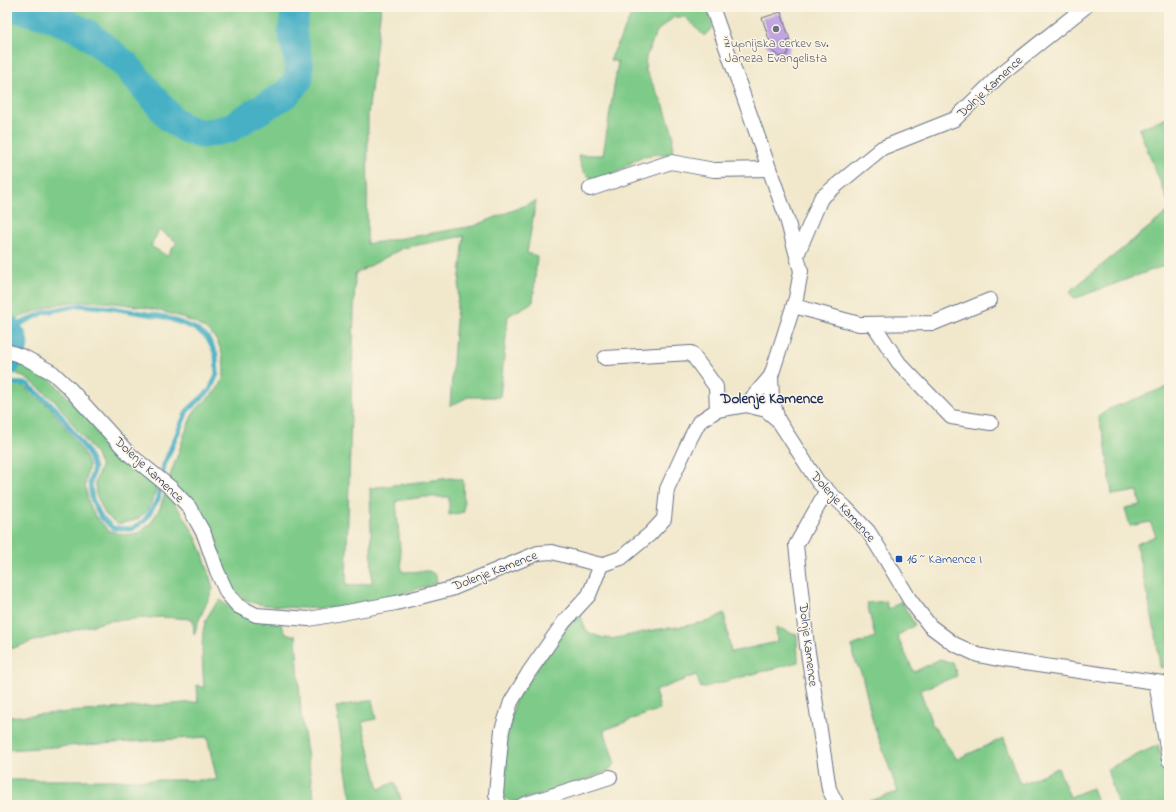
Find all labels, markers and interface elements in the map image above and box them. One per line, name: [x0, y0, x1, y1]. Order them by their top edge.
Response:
marker: Župnijska cerkev sv. Janeza Evangelista: [771, 24, 781, 34]
place label: Župnijska cerkev sv. Janeza Evangelista: [723, 34, 829, 69]
street label: Dolnje Kamence: [952, 51, 1027, 123]
district label: Dolenje Kamence: [720, 388, 825, 410]
street label: Dolenje Kamence: [109, 432, 188, 507]
street label: Dolenje Kamence: [805, 467, 880, 547]
street label: Dolenje Kamence: [449, 546, 540, 596]
place label: 16 ~ Kamence I: [907, 550, 982, 569]
marker: 16 ~ Kamence I: [894, 554, 904, 564]
street label: Dolnje Kamence: [793, 601, 823, 688]

